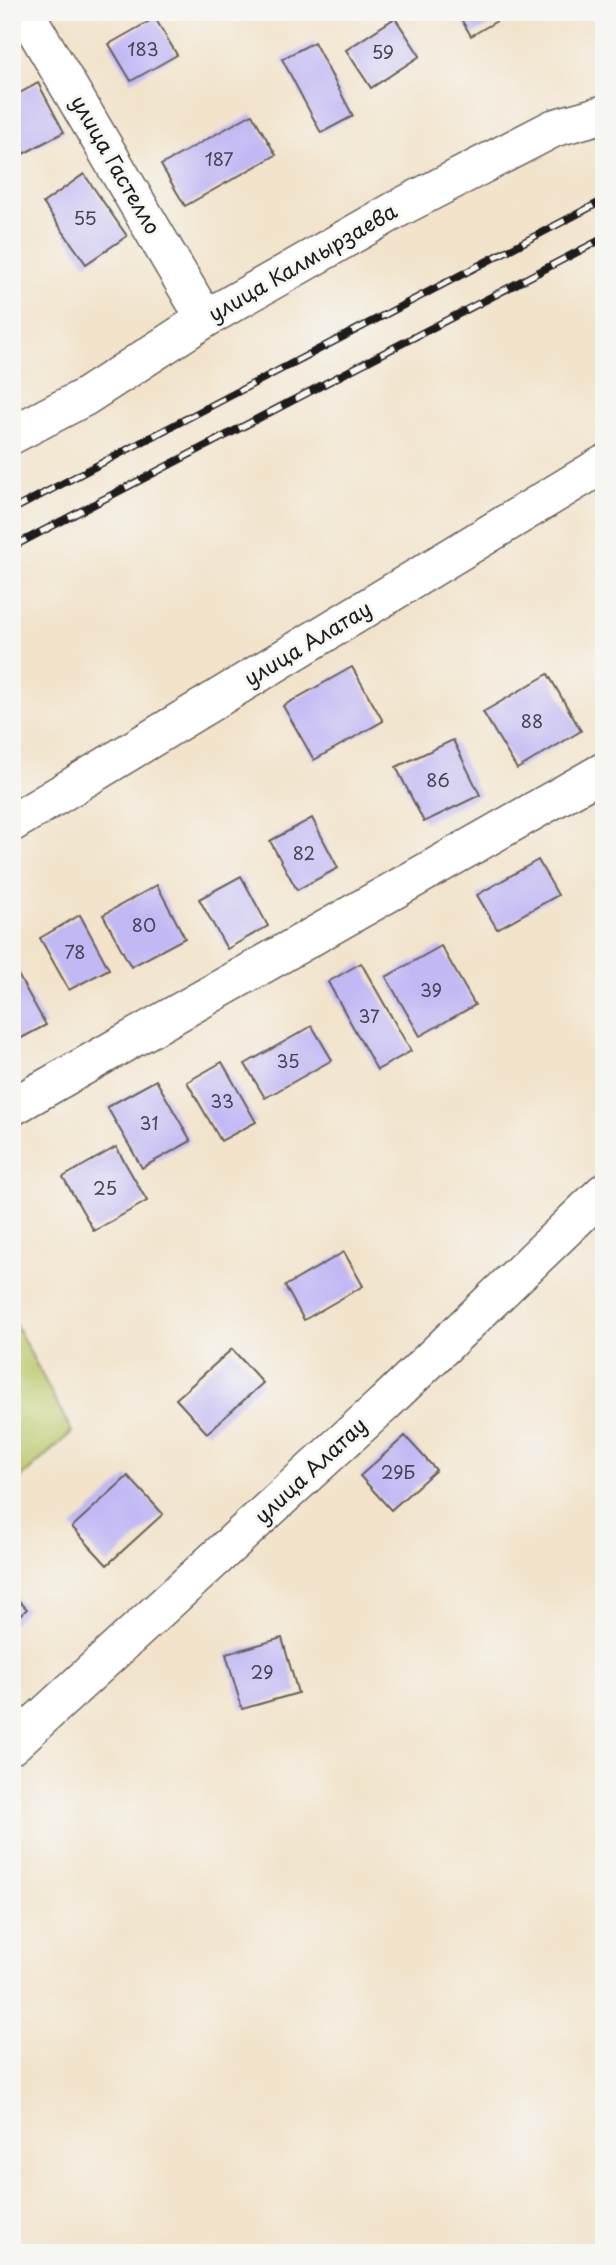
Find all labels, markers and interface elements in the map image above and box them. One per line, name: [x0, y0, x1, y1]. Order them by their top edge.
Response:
house number: 183: [127, 35, 159, 62]
house number: 59: [372, 38, 394, 65]
street label: улица Гастелло: [64, 88, 170, 240]
house number: 187: [205, 145, 233, 172]
street label: улица Калмырзаева: [202, 194, 402, 328]
house number: 55: [73, 204, 97, 231]
street label: улица Алатау: [237, 592, 377, 693]
house number: 88: [521, 707, 543, 734]
house number: 86: [426, 766, 450, 793]
house number: 82: [293, 839, 315, 866]
house number: 80: [132, 911, 156, 938]
house number: 78: [65, 938, 86, 965]
house number: 39: [420, 976, 442, 1003]
house number: 37: [358, 1002, 380, 1029]
house number: 35: [276, 1047, 300, 1074]
house number: 33: [210, 1087, 234, 1114]
house number: 31: [140, 1109, 158, 1136]
house number: 25: [93, 1174, 117, 1201]
street label: улица Алатау: [246, 1409, 373, 1530]
house number: 29Б: [381, 1458, 415, 1485]
house number: 29: [251, 1658, 273, 1685]

